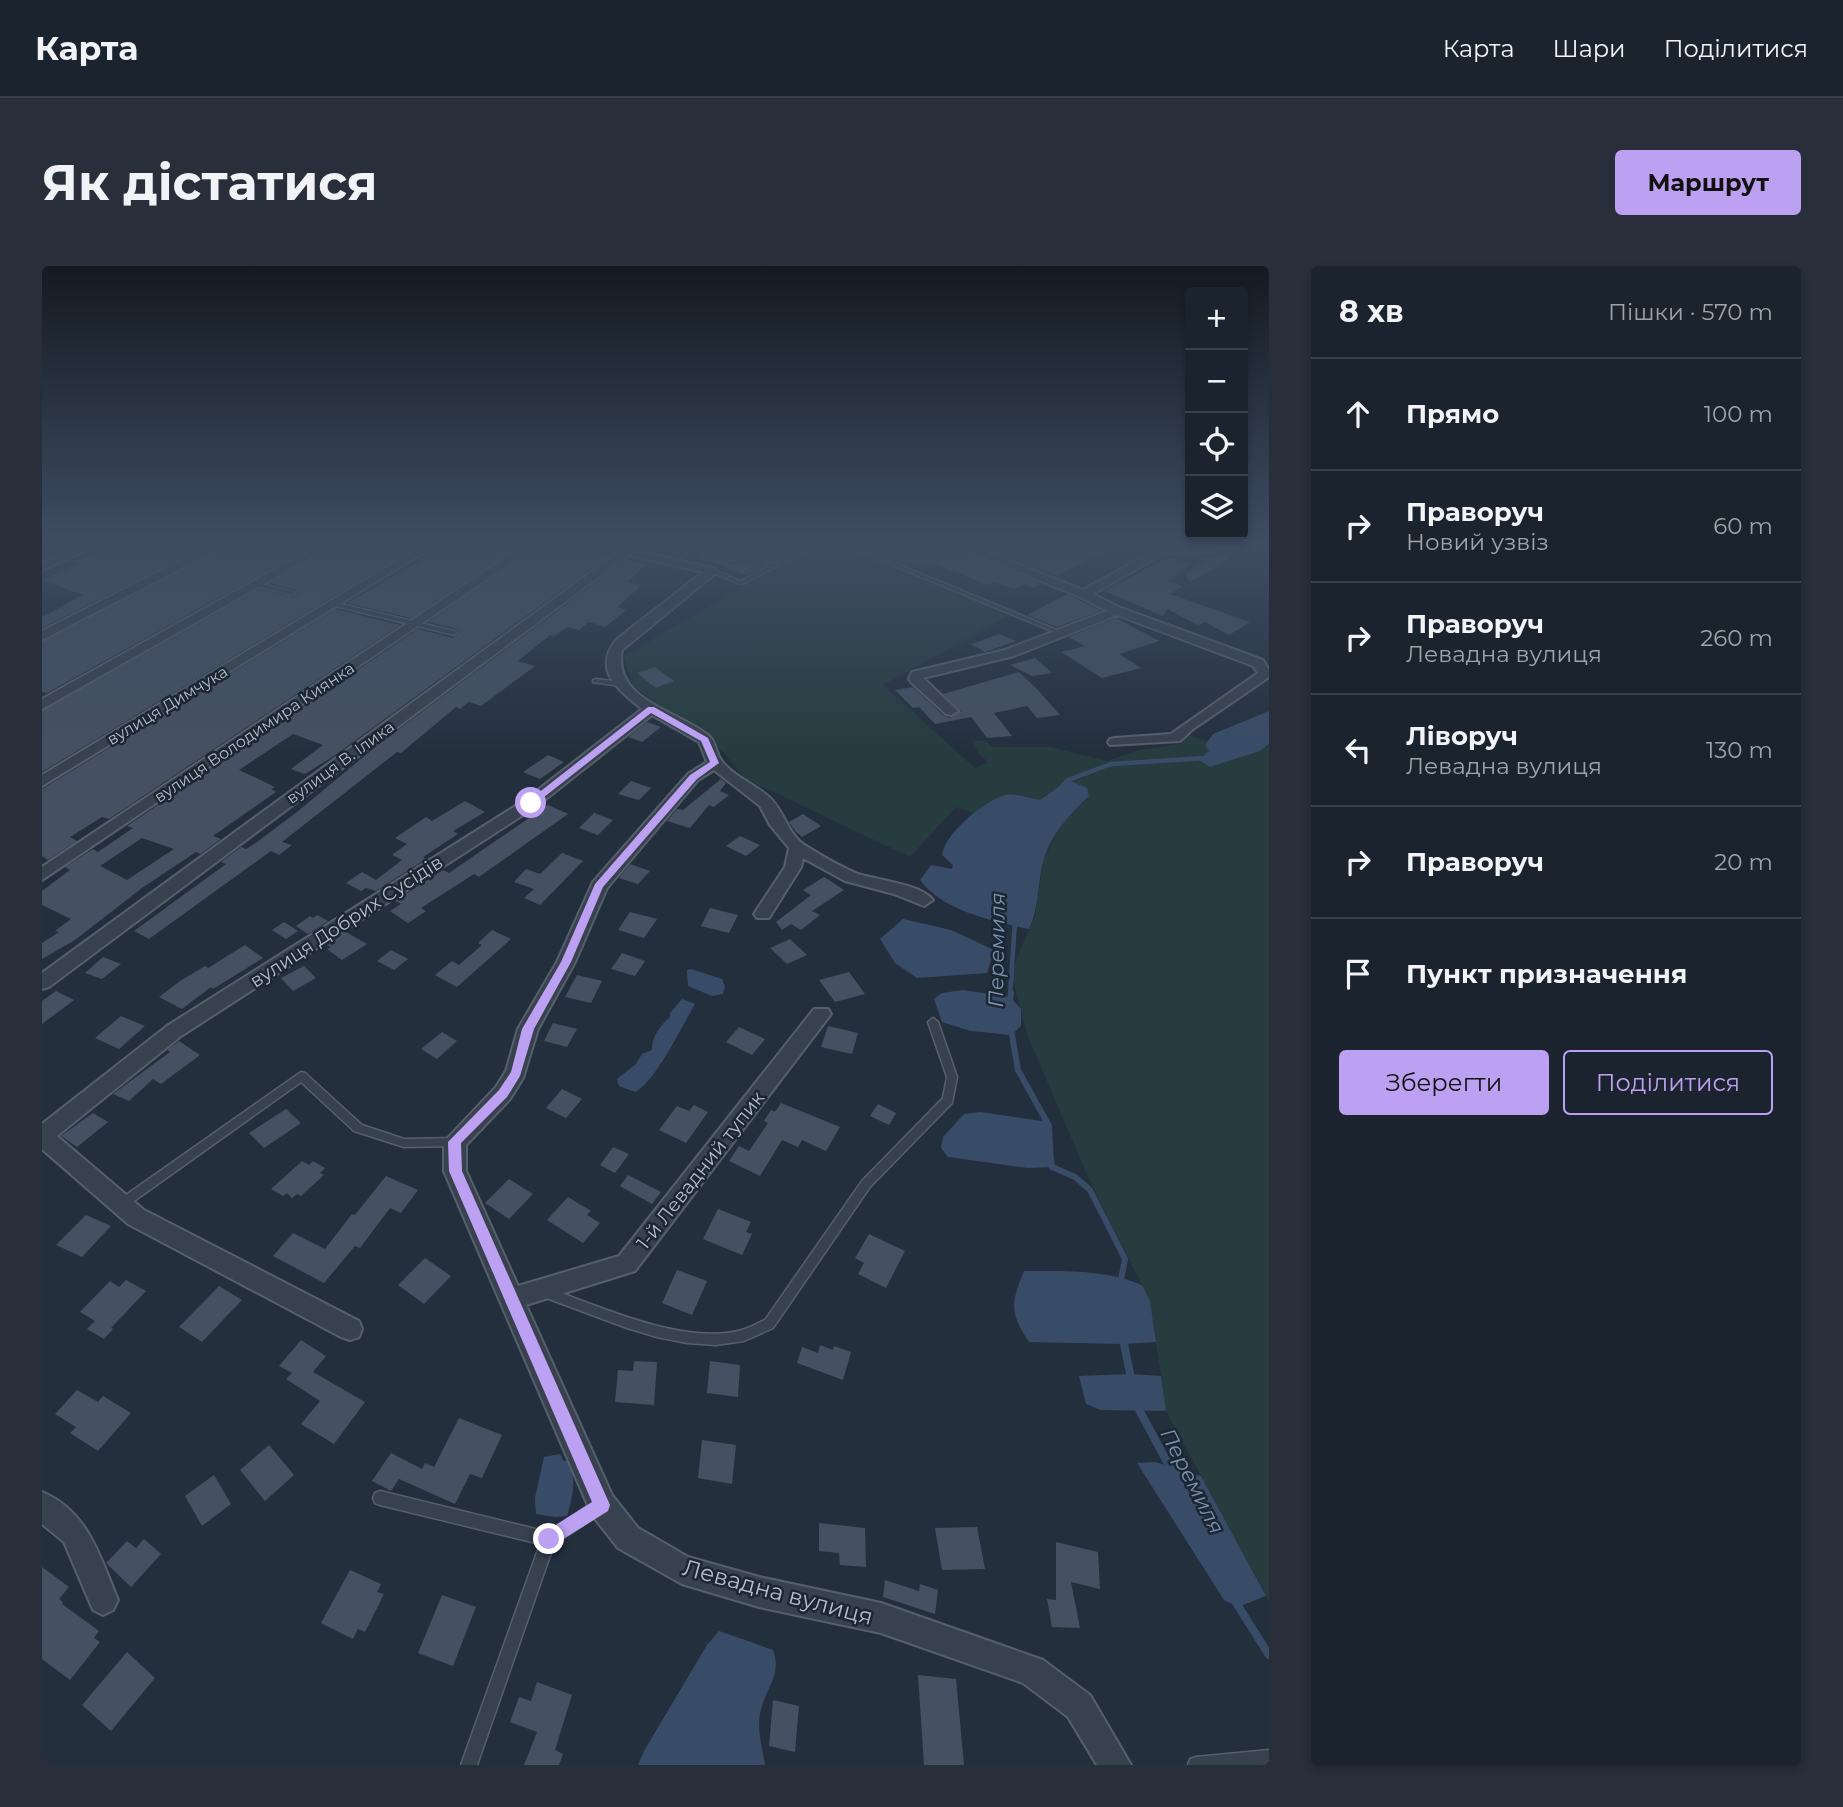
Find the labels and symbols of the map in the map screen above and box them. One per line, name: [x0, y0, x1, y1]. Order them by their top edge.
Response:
street label: вулиця Володимира Киянка: [151, 658, 358, 807]
street label: вулиця Димчука: [103, 662, 231, 749]
street label: вулиця В. Ілика: [283, 717, 398, 808]
route start: [515, 787, 546, 818]
street label: вулиця Добрих Сусідів: [245, 850, 447, 993]
water label: Перемиля: [983, 892, 1010, 1008]
street label: 1-й Левадний тупик: [632, 1087, 769, 1254]
water label: Перемиля: [1155, 1424, 1230, 1538]
route end: [533, 1523, 564, 1554]
street label: Левадна вулиця: [680, 1553, 876, 1631]

